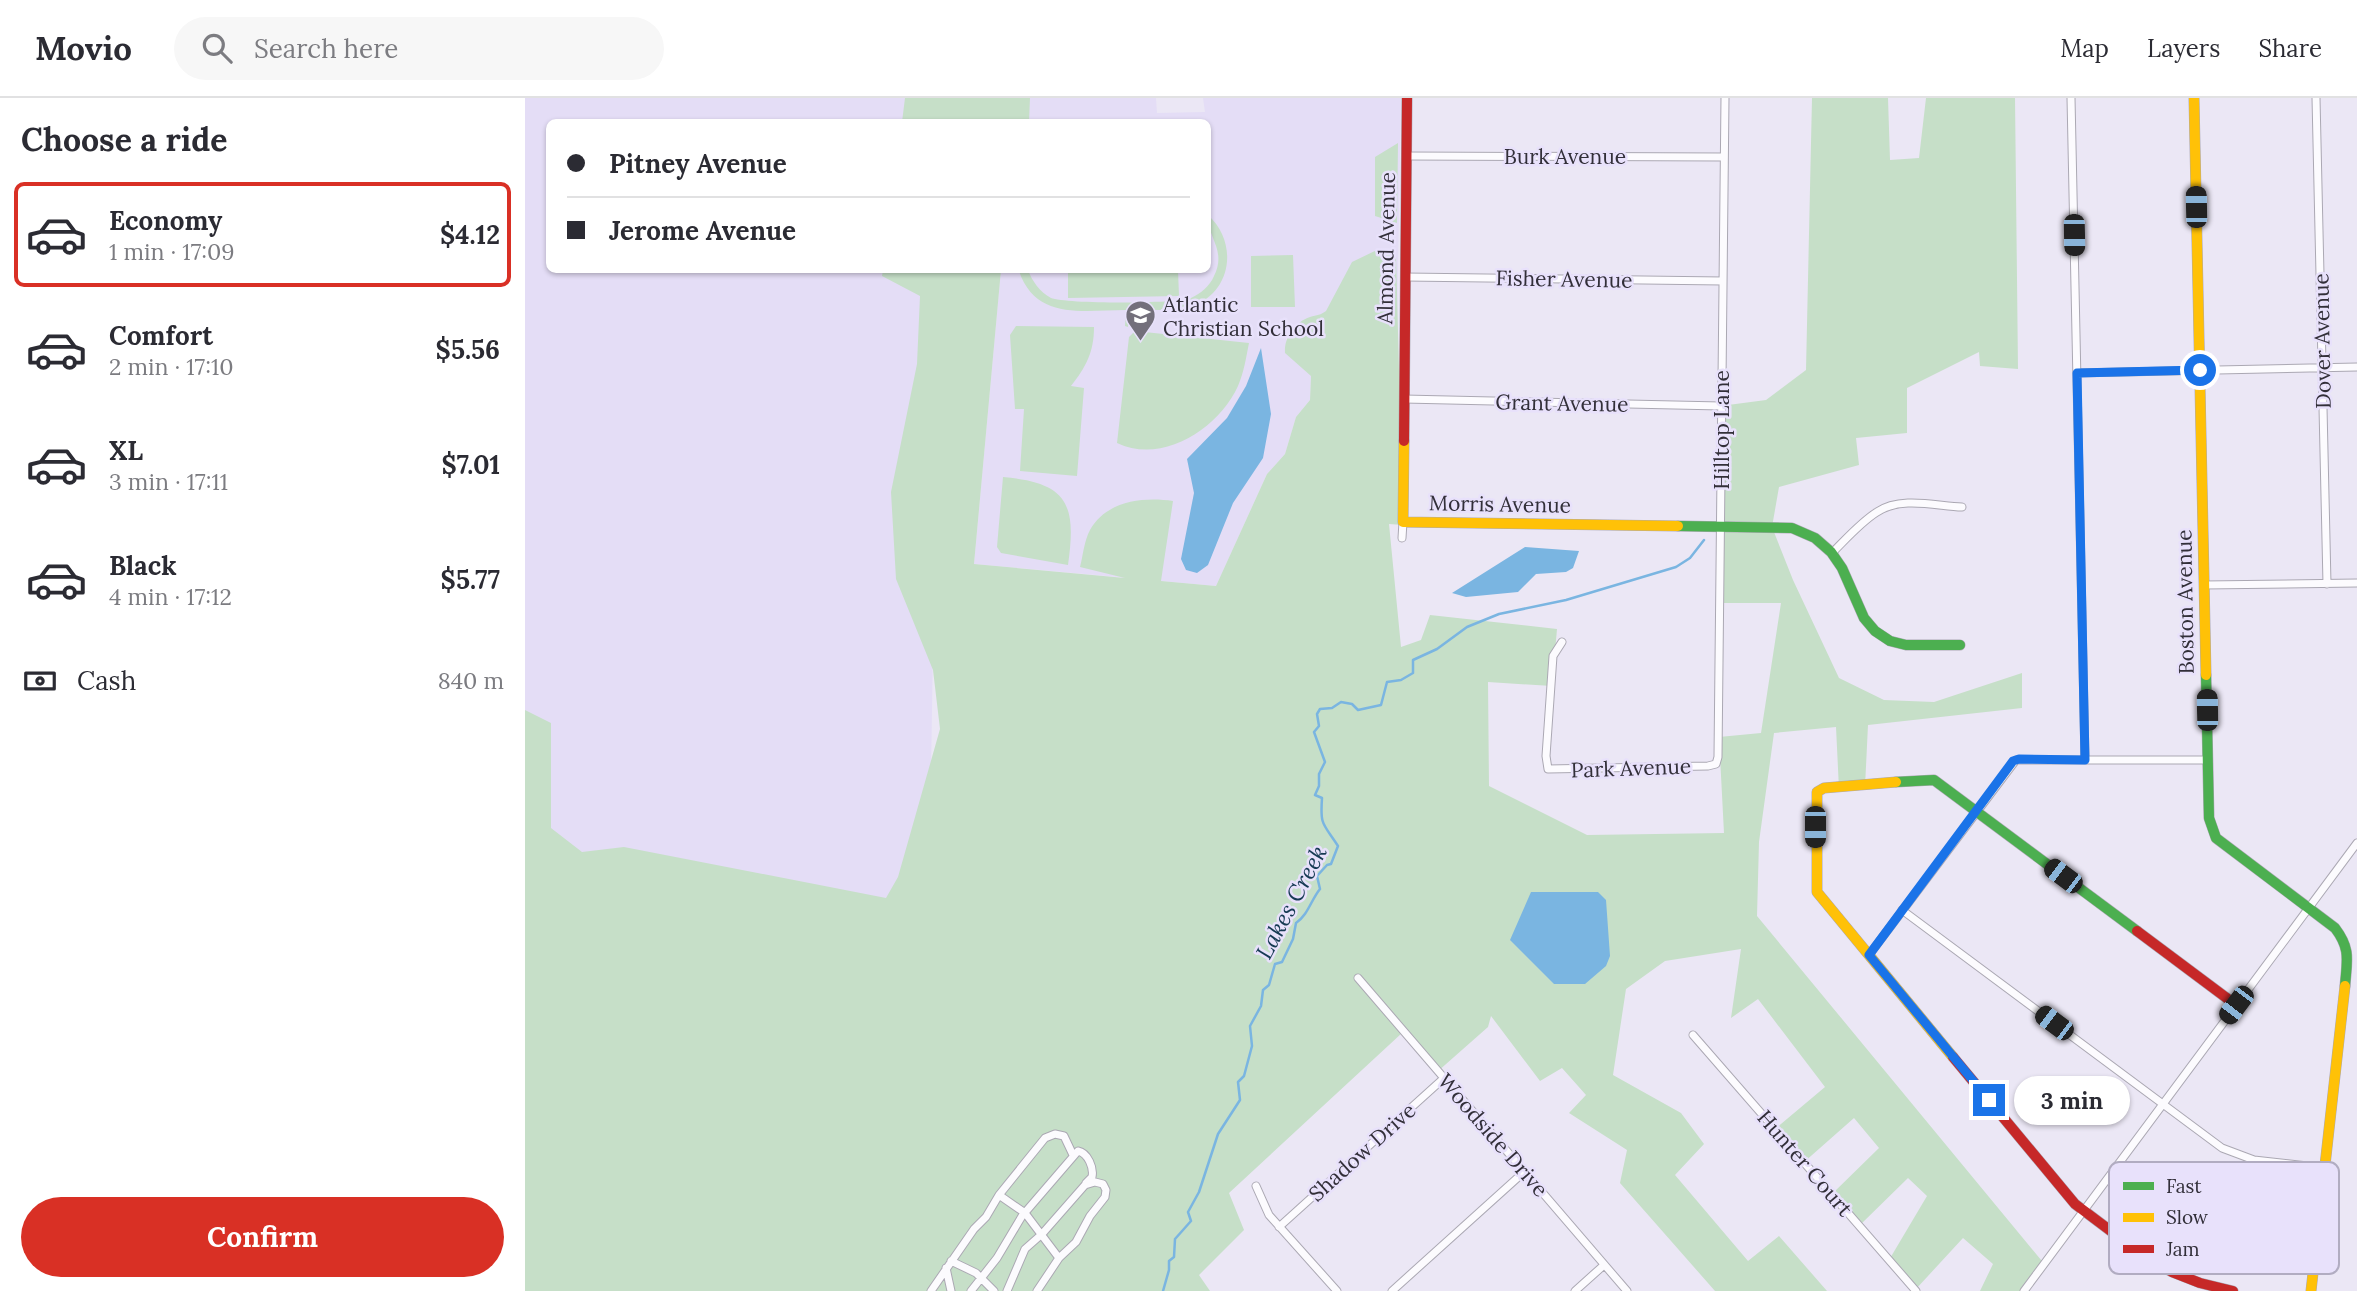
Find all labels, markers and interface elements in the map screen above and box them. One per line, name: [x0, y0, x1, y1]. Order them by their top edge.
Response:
search box: [174, 17, 664, 80]
text: Movio: [35, 27, 132, 69]
icon: search: [198, 29, 236, 67]
text: Search here: [254, 32, 398, 65]
text: Map: [2060, 33, 2109, 64]
text: Layers: [2147, 33, 2220, 64]
text: Share: [2258, 33, 2322, 64]
text: Choose a ride: [21, 119, 228, 160]
street label: Burk Avenue: [1504, 143, 1626, 170]
text: Pitney Avenue: [609, 147, 787, 180]
street label: Almond Avenue: [1371, 172, 1401, 325]
car: [2186, 186, 2207, 228]
icon: car: [25, 203, 88, 266]
text: Economy: [109, 204, 222, 237]
text: Jerome Avenue: [609, 214, 796, 247]
car: [2064, 214, 2085, 256]
text: $4.12: [440, 218, 500, 251]
text: 1 min · 17:09: [109, 237, 235, 266]
street label: Fisher Avenue: [1495, 264, 1633, 294]
street label: Dover Avenue: [2307, 273, 2337, 409]
place label: Atlantic Christian School: [1162, 291, 1324, 342]
school or university icon: Atlantic Christian School: [1123, 299, 1157, 343]
icon: car: [25, 318, 88, 381]
text: Comfort: [109, 319, 213, 352]
text: $5.56: [436, 333, 500, 366]
text: 2 min · 17:10: [109, 352, 234, 381]
route start: [2184, 354, 2216, 386]
street label: Hilltop Lane: [1708, 370, 1735, 490]
street label: Grant Avenue: [1495, 388, 1629, 418]
icon: car: [25, 433, 88, 496]
text: XL: [109, 434, 143, 467]
text: $7.01: [441, 448, 500, 481]
text: 3 min · 17:11: [109, 467, 228, 496]
street label: Morris Avenue: [1429, 489, 1571, 519]
street label: Boston Avenue: [2170, 529, 2200, 675]
icon: car: [25, 548, 88, 611]
text: Black: [109, 549, 177, 582]
text: $5.77: [441, 563, 500, 596]
text: 4 min · 17:12: [109, 582, 232, 611]
icon: cash: [21, 662, 59, 700]
text: Cash: [77, 664, 136, 697]
text: 840 m: [438, 666, 504, 695]
car: [2197, 689, 2218, 731]
street label: Park Avenue: [1570, 752, 1692, 784]
car: [1805, 806, 1826, 848]
water label: Lakes Creek: [1249, 840, 1333, 964]
car: [2040, 855, 2087, 897]
car: [2215, 982, 2258, 1028]
car: [2031, 1002, 2078, 1044]
street label: Woodside Drive: [1432, 1068, 1554, 1202]
callout: 3 min: [2013, 1076, 2129, 1124]
route end: [1973, 1084, 2005, 1116]
text: 3 min: [2041, 1086, 2103, 1115]
street label: Shadow Drive: [1303, 1097, 1421, 1207]
street label: Hunter Court: [1751, 1104, 1859, 1222]
legend: [2109, 1162, 2339, 1274]
text: Fast: [2166, 1174, 2202, 1198]
button: Confirm: [21, 1197, 504, 1277]
text: Slow: [2166, 1205, 2209, 1229]
text: Jam: [2165, 1237, 2200, 1261]

